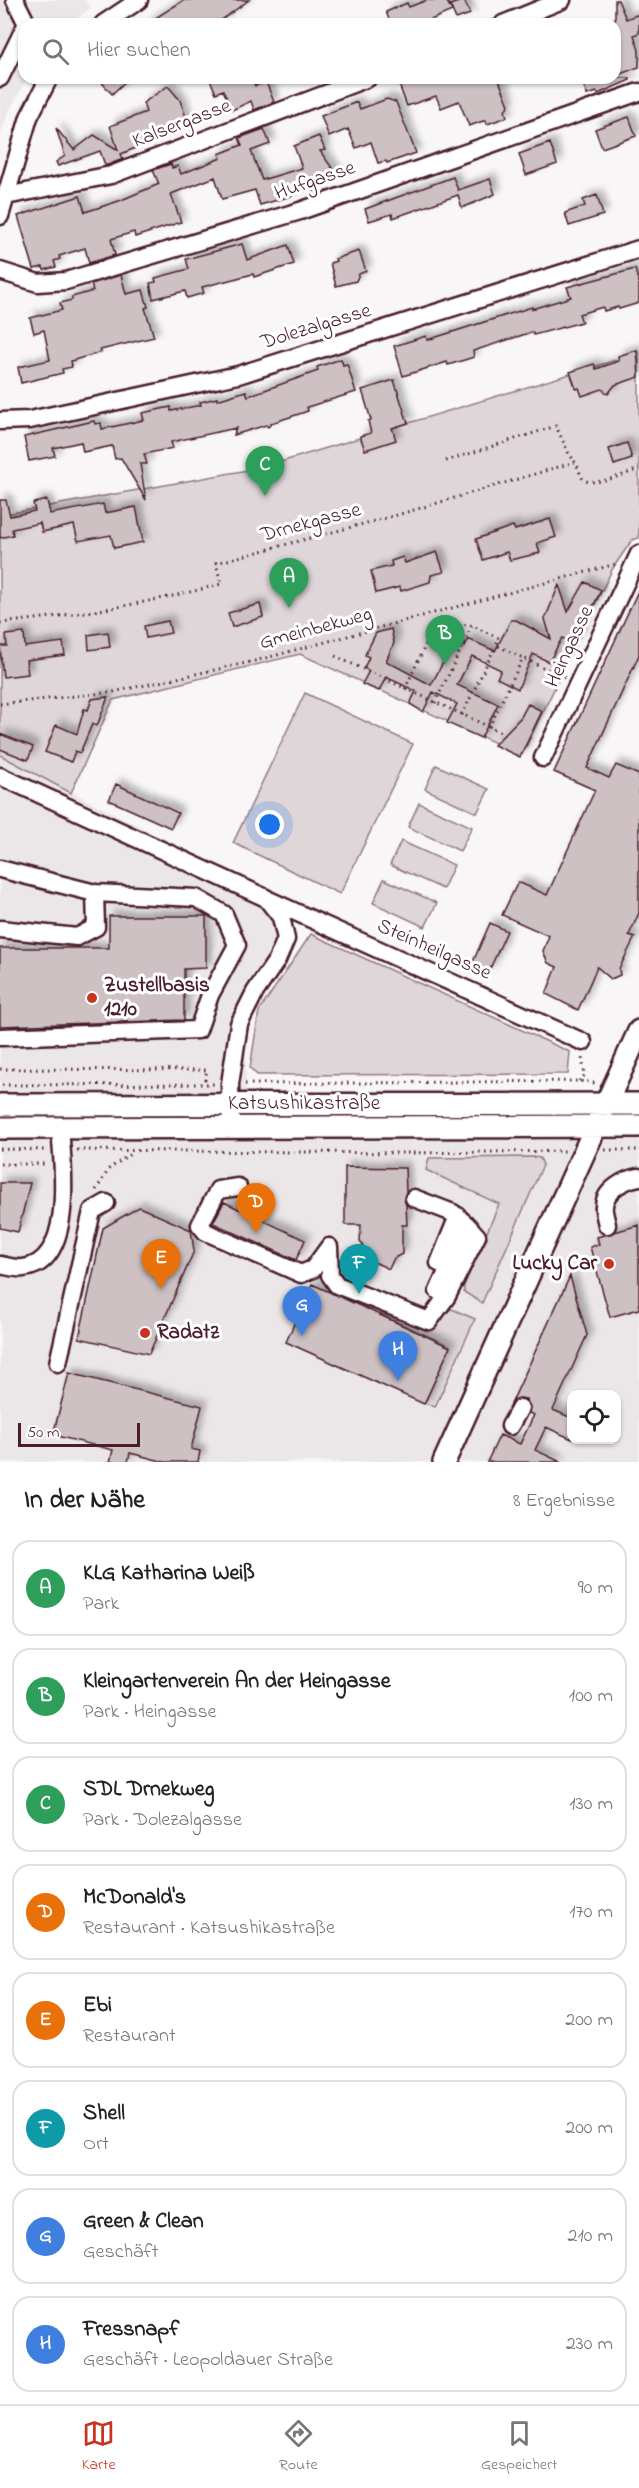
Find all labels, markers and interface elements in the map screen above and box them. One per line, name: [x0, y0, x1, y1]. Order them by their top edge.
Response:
search box: [18, 18, 621, 84]
icon: search: [39, 35, 72, 68]
text: Hier suchen: [87, 35, 191, 67]
street label: Kalsergasse: [128, 91, 237, 158]
street label: Hufgasse: [271, 153, 361, 211]
street label: Dolezalgasse: [256, 296, 376, 360]
pin: C: [246, 446, 284, 496]
street label: Drnekgasse: [257, 495, 365, 553]
pin: A: [270, 558, 308, 608]
street label: Gmeinbekweg: [256, 600, 376, 660]
street label: Heingasse: [538, 601, 604, 694]
pin: B: [426, 616, 464, 665]
your location: [255, 810, 284, 839]
street label: Steinheilgasse: [371, 911, 497, 991]
place label: Zustellbasis 1210: [104, 971, 210, 1025]
marker: Zustellbasis 1210: [85, 991, 99, 1005]
street label: Katsushikastraße: [228, 1089, 381, 1119]
pin: D: [236, 1184, 276, 1233]
pin: E: [142, 1240, 180, 1289]
pin: F: [340, 1244, 378, 1294]
place label: Lucky Car: [512, 1249, 597, 1281]
marker: Lucky Car: [602, 1257, 616, 1271]
pin: G: [282, 1286, 322, 1336]
place label: Radatz: [157, 1318, 220, 1348]
marker: Radatz: [138, 1326, 152, 1340]
pin: H: [378, 1332, 418, 1381]
map controls: [567, 1390, 621, 1444]
button: locate: [567, 1390, 621, 1444]
scale bar: [18, 1420, 140, 1448]
text: 50 m: [27, 1421, 59, 1445]
text: In der Nähe: [24, 1482, 145, 1520]
text: 8 Ergebnisse: [513, 1487, 615, 1516]
text: KLG Katharina Weiß: [83, 1558, 255, 1590]
text: A: [39, 1574, 52, 1603]
text: 90 m: [578, 1574, 613, 1603]
text: Park: [83, 1590, 119, 1619]
text: Kleingartenverein An der Heingasse: [83, 1666, 391, 1698]
text: B: [39, 1682, 52, 1711]
text: 100 m: [569, 1682, 613, 1711]
text: Park · Heingasse: [83, 1698, 217, 1727]
text: SDL Drnekweg: [83, 1774, 214, 1806]
text: C: [40, 1790, 51, 1819]
text: 130 m: [569, 1790, 613, 1819]
text: Park · Dolezalgasse: [83, 1806, 242, 1835]
text: McDonald's: [83, 1882, 186, 1914]
text: D: [38, 1898, 53, 1927]
text: 170 m: [569, 1898, 613, 1927]
text: Restaurant · Katsushikastraße: [83, 1914, 335, 1943]
text: Ebi: [83, 1990, 112, 2022]
text: E: [39, 2006, 52, 2035]
text: 200 m: [565, 2006, 613, 2035]
text: Restaurant: [83, 2022, 176, 2051]
text: Shell: [83, 2098, 125, 2130]
text: F: [39, 2114, 52, 2143]
text: 200 m: [565, 2114, 613, 2143]
text: Ort: [83, 2130, 109, 2159]
text: Green & Clean: [83, 2206, 204, 2238]
text: G: [39, 2222, 52, 2251]
text: 210 m: [568, 2222, 613, 2251]
text: Geschäft: [83, 2238, 158, 2267]
text: Fressnapf: [83, 2314, 179, 2346]
text: H: [40, 2330, 51, 2359]
text: 230 m: [566, 2330, 613, 2359]
text: Geschäft · Leopoldauer Straße: [83, 2346, 333, 2375]
tab: Karte: [82, 2417, 116, 2477]
tab: Route: [279, 2417, 318, 2477]
tab: Gespeichert: [481, 2417, 557, 2477]

